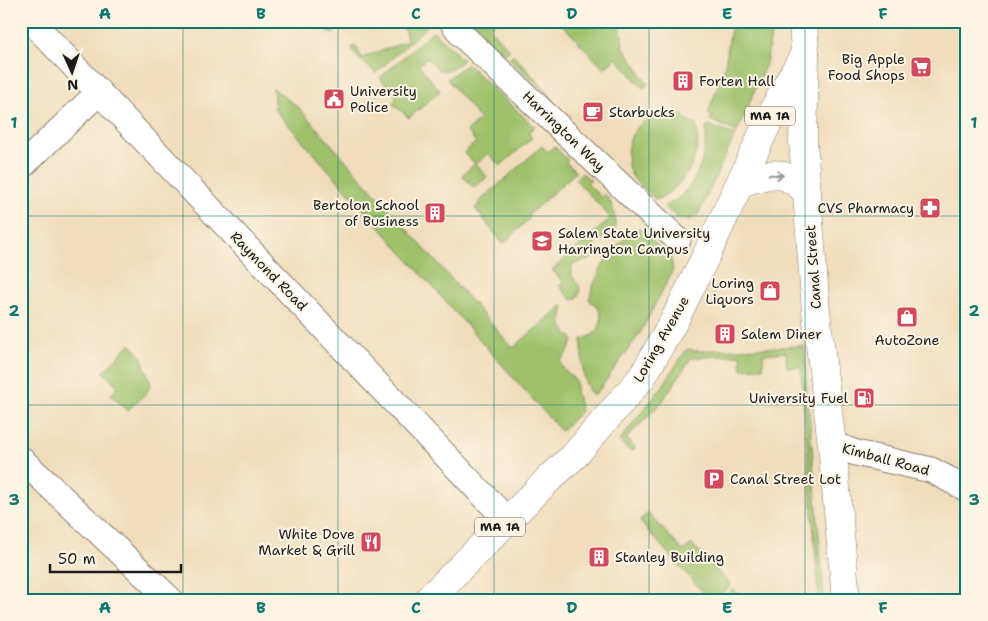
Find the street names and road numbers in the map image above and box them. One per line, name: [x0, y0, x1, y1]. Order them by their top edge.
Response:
street label: Harrington Way: [519, 87, 609, 175]
road number: MA 1A: [745, 106, 795, 125]
street label: Canal Street: [801, 224, 825, 310]
street label: Raymond Road: [227, 227, 312, 315]
street label: Loring Avenue: [629, 293, 693, 385]
street label: Kimball Road: [840, 439, 932, 479]
road number: MA 1A: [475, 518, 525, 536]

